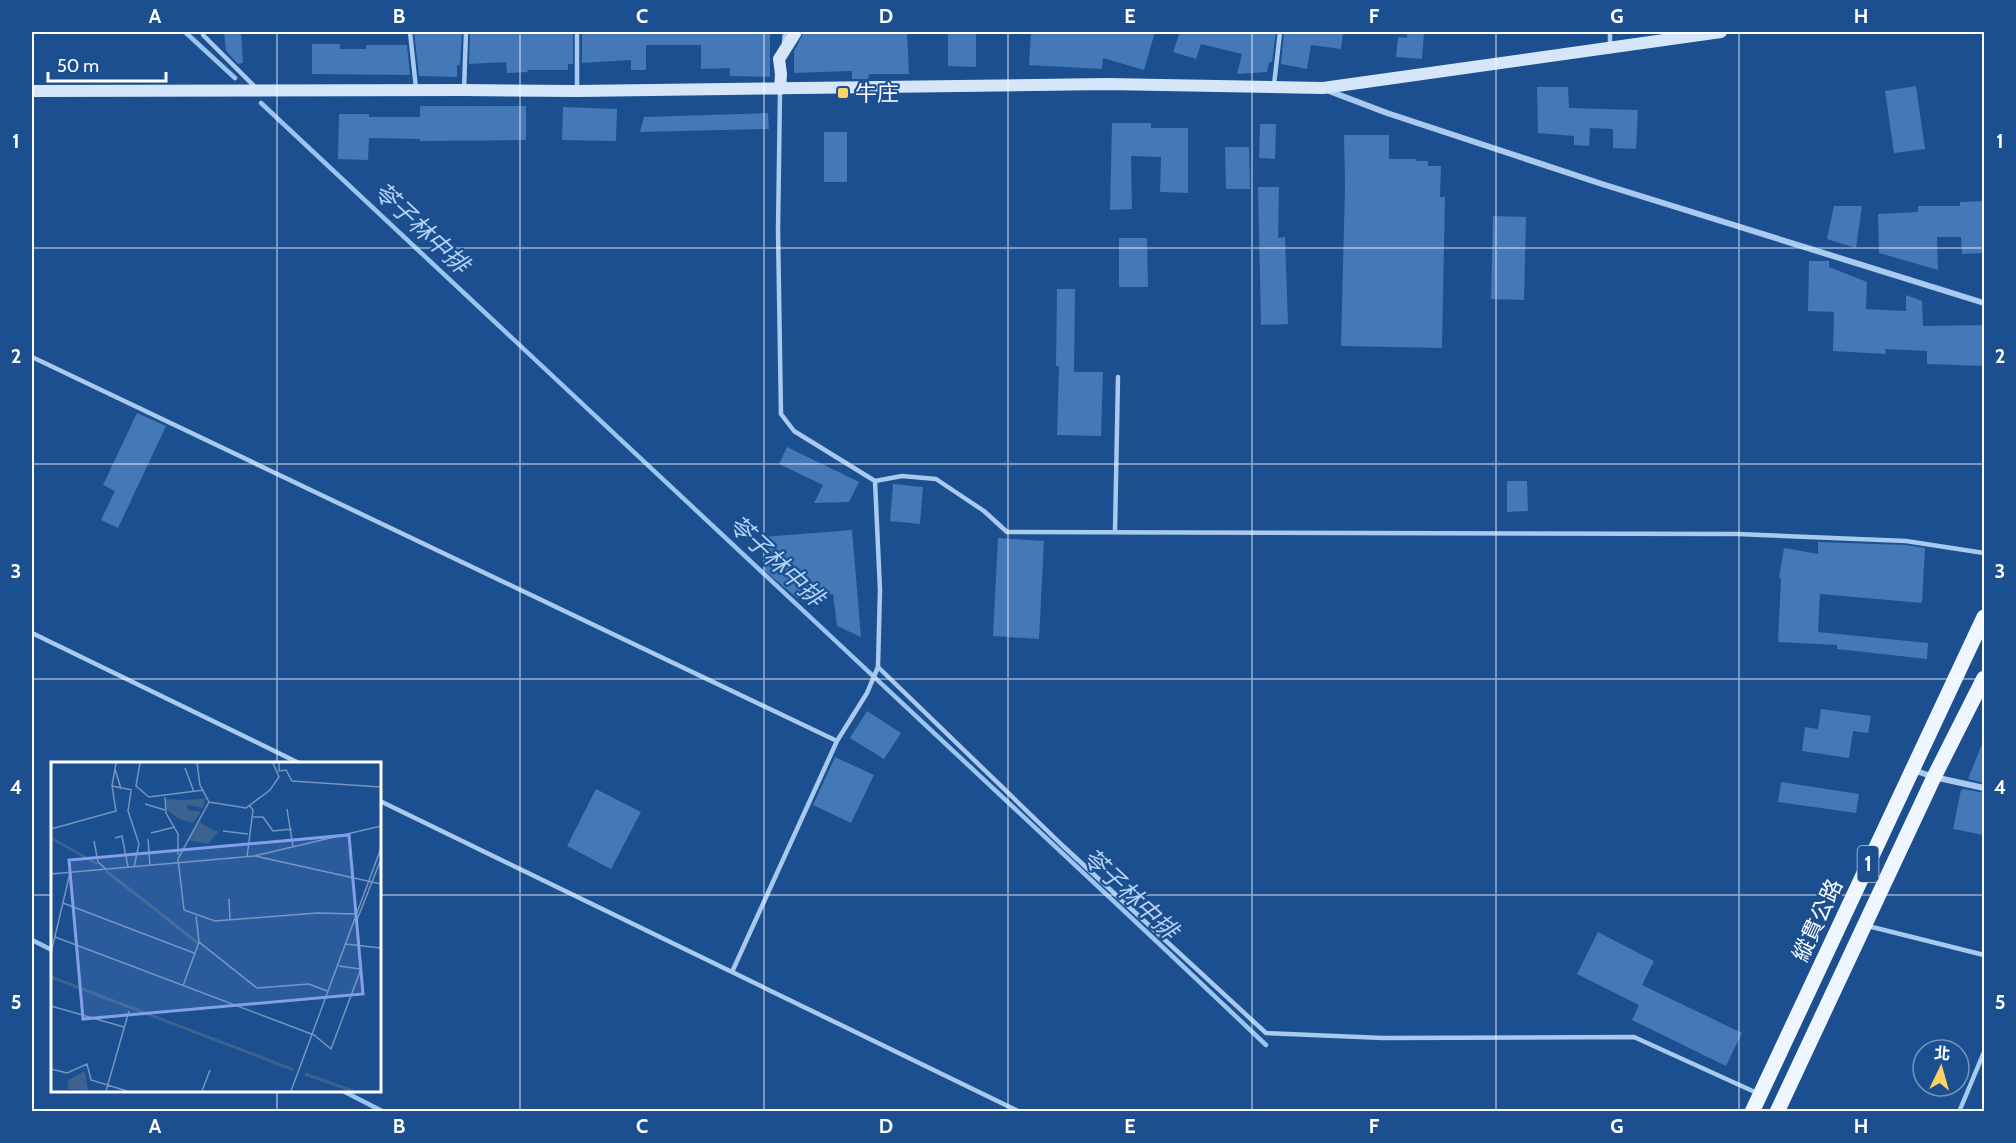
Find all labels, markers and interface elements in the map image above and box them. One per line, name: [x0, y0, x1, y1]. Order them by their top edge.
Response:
text: A: [149, 4, 162, 28]
text: B: [393, 4, 405, 28]
text: C: [636, 4, 648, 28]
text: D: [879, 4, 893, 28]
text: E: [1124, 4, 1136, 28]
text: F: [1369, 4, 1380, 28]
text: G: [1610, 4, 1624, 28]
text: H: [1854, 4, 1868, 28]
scale bar: [48, 45, 166, 83]
text: 50 m: [57, 55, 99, 77]
place label: 牛庄: [855, 80, 899, 107]
marker: 牛庄: [836, 86, 850, 100]
text: 1: [12, 129, 20, 153]
text: 1: [1996, 129, 2004, 153]
water label: 苓子林中排: [368, 176, 477, 281]
text: 2: [11, 344, 21, 368]
text: 2: [1995, 344, 2005, 368]
water label: 苓子林中排: [723, 509, 832, 614]
text: 3: [11, 559, 21, 583]
text: 3: [1995, 559, 2005, 583]
inset map: [51, 762, 381, 1092]
text: 4: [10, 775, 22, 799]
text: 4: [1994, 775, 2006, 799]
water label: 苓子林中排: [1077, 842, 1186, 947]
road number: 1: [1858, 846, 1878, 882]
street label: 縱貫公路: [1787, 875, 1848, 966]
text: 5: [11, 990, 21, 1014]
text: 5: [1995, 990, 2005, 1014]
north arrow: [1911, 1038, 1971, 1098]
text: 北: [1933, 1043, 1951, 1064]
text: A: [149, 1114, 162, 1138]
text: B: [393, 1114, 405, 1138]
text: C: [636, 1114, 648, 1138]
text: D: [879, 1114, 893, 1138]
text: E: [1124, 1114, 1136, 1138]
text: F: [1369, 1114, 1380, 1138]
text: G: [1610, 1114, 1624, 1138]
text: H: [1854, 1114, 1868, 1138]

